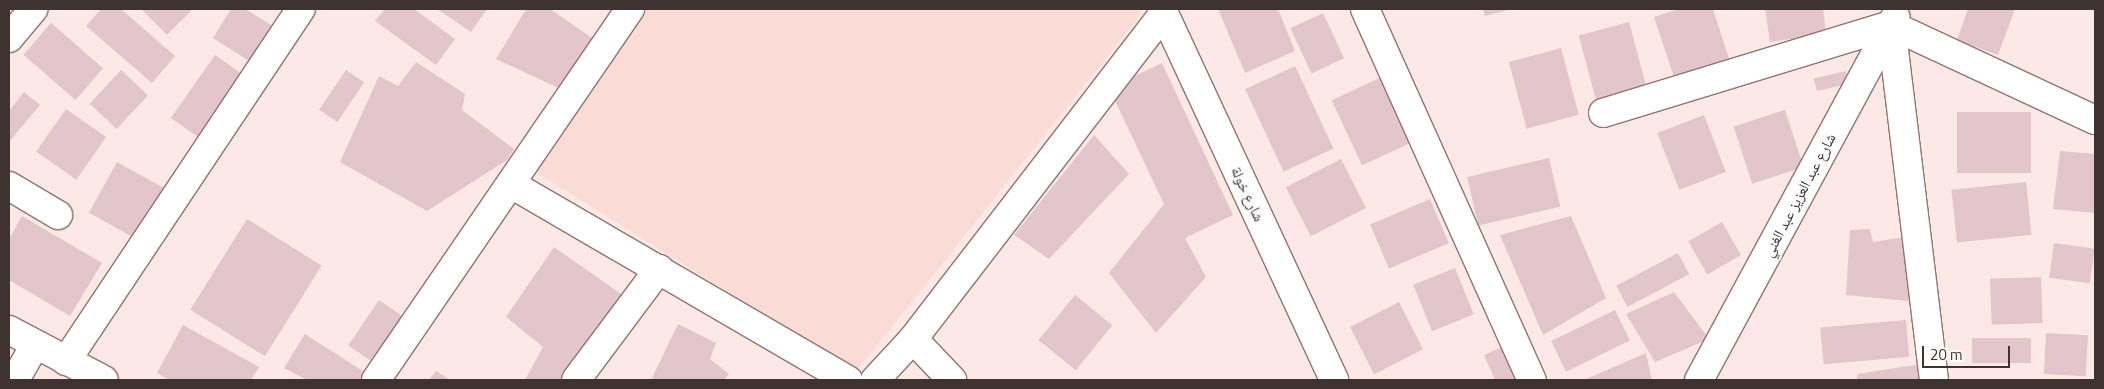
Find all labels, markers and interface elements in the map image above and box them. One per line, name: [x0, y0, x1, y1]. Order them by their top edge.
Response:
street label: شارع عبد العزيز عبد الغني: [1759, 130, 1839, 260]
street label: شارع خولة: [1228, 164, 1268, 224]
scale bar: [1924, 336, 2012, 368]
text: 20 m: [1930, 343, 1963, 366]

